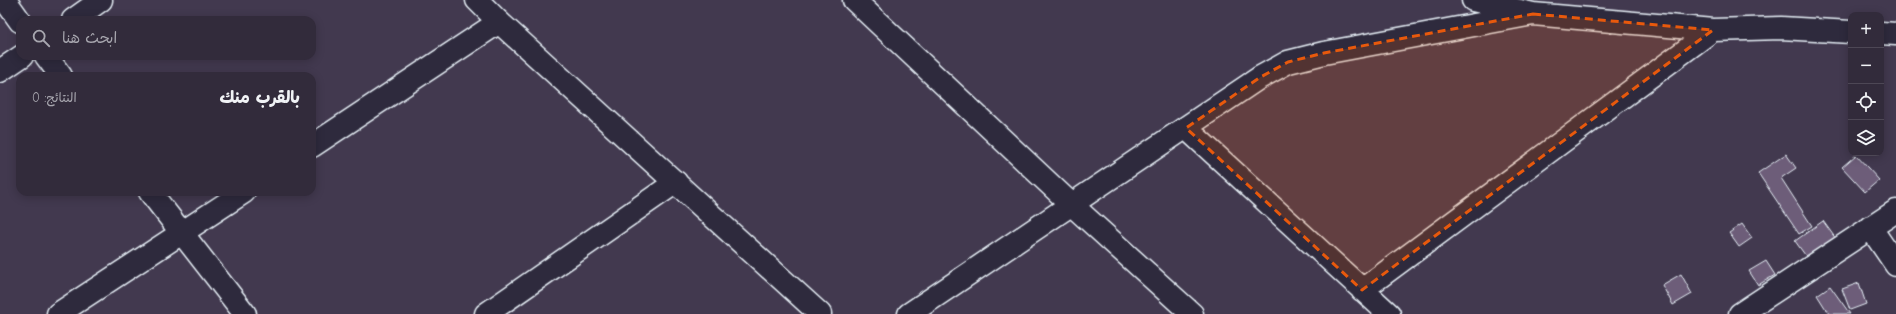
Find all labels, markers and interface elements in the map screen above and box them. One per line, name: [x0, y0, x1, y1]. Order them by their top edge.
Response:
map controls: [1848, 12, 1884, 156]
button: +: [1848, 12, 1884, 48]
search box: [16, 16, 316, 60]
icon: search: [30, 27, 52, 49]
text: ابحث هنا: [62, 29, 117, 47]
button: −: [1848, 48, 1884, 84]
button: locate: [1848, 84, 1884, 120]
text: بالقرب منك: [219, 88, 300, 107]
text: النتائج: 0: [32, 90, 77, 105]
button: layers: [1848, 120, 1884, 156]

